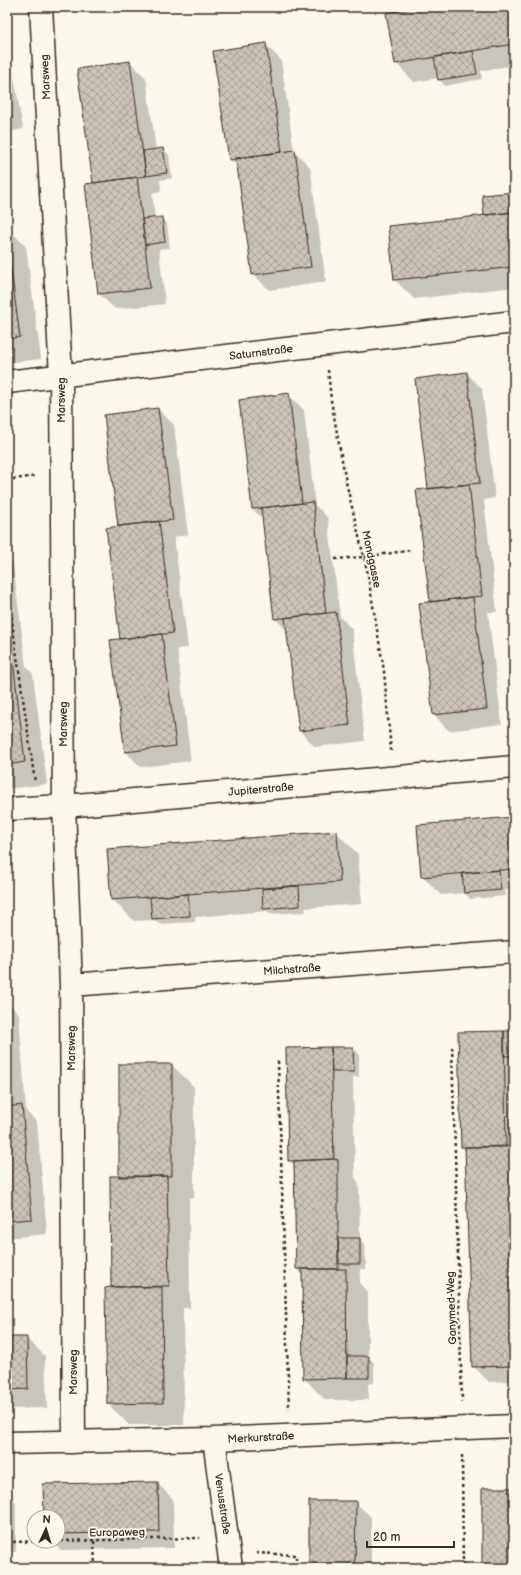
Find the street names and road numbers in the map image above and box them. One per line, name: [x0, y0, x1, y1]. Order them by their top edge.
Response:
street label: Marsweg: [38, 54, 53, 100]
street label: Saturnstraße: [229, 342, 294, 363]
street label: Marsweg: [55, 377, 68, 423]
street label: Mondgasse: [359, 529, 384, 589]
street label: Marsweg: [57, 701, 70, 747]
street label: Jupiterstraße: [228, 780, 295, 799]
street label: Milchstraße: [263, 961, 322, 978]
street label: Marsweg: [65, 1025, 78, 1071]
street label: Ganymed-Weg: [444, 1271, 459, 1345]
street label: Marsweg: [67, 1349, 80, 1395]
street label: Merkurstraße: [227, 1429, 295, 1446]
street label: Venusstraße: [212, 1473, 233, 1536]
street label: Europaweg: [89, 1526, 145, 1539]

